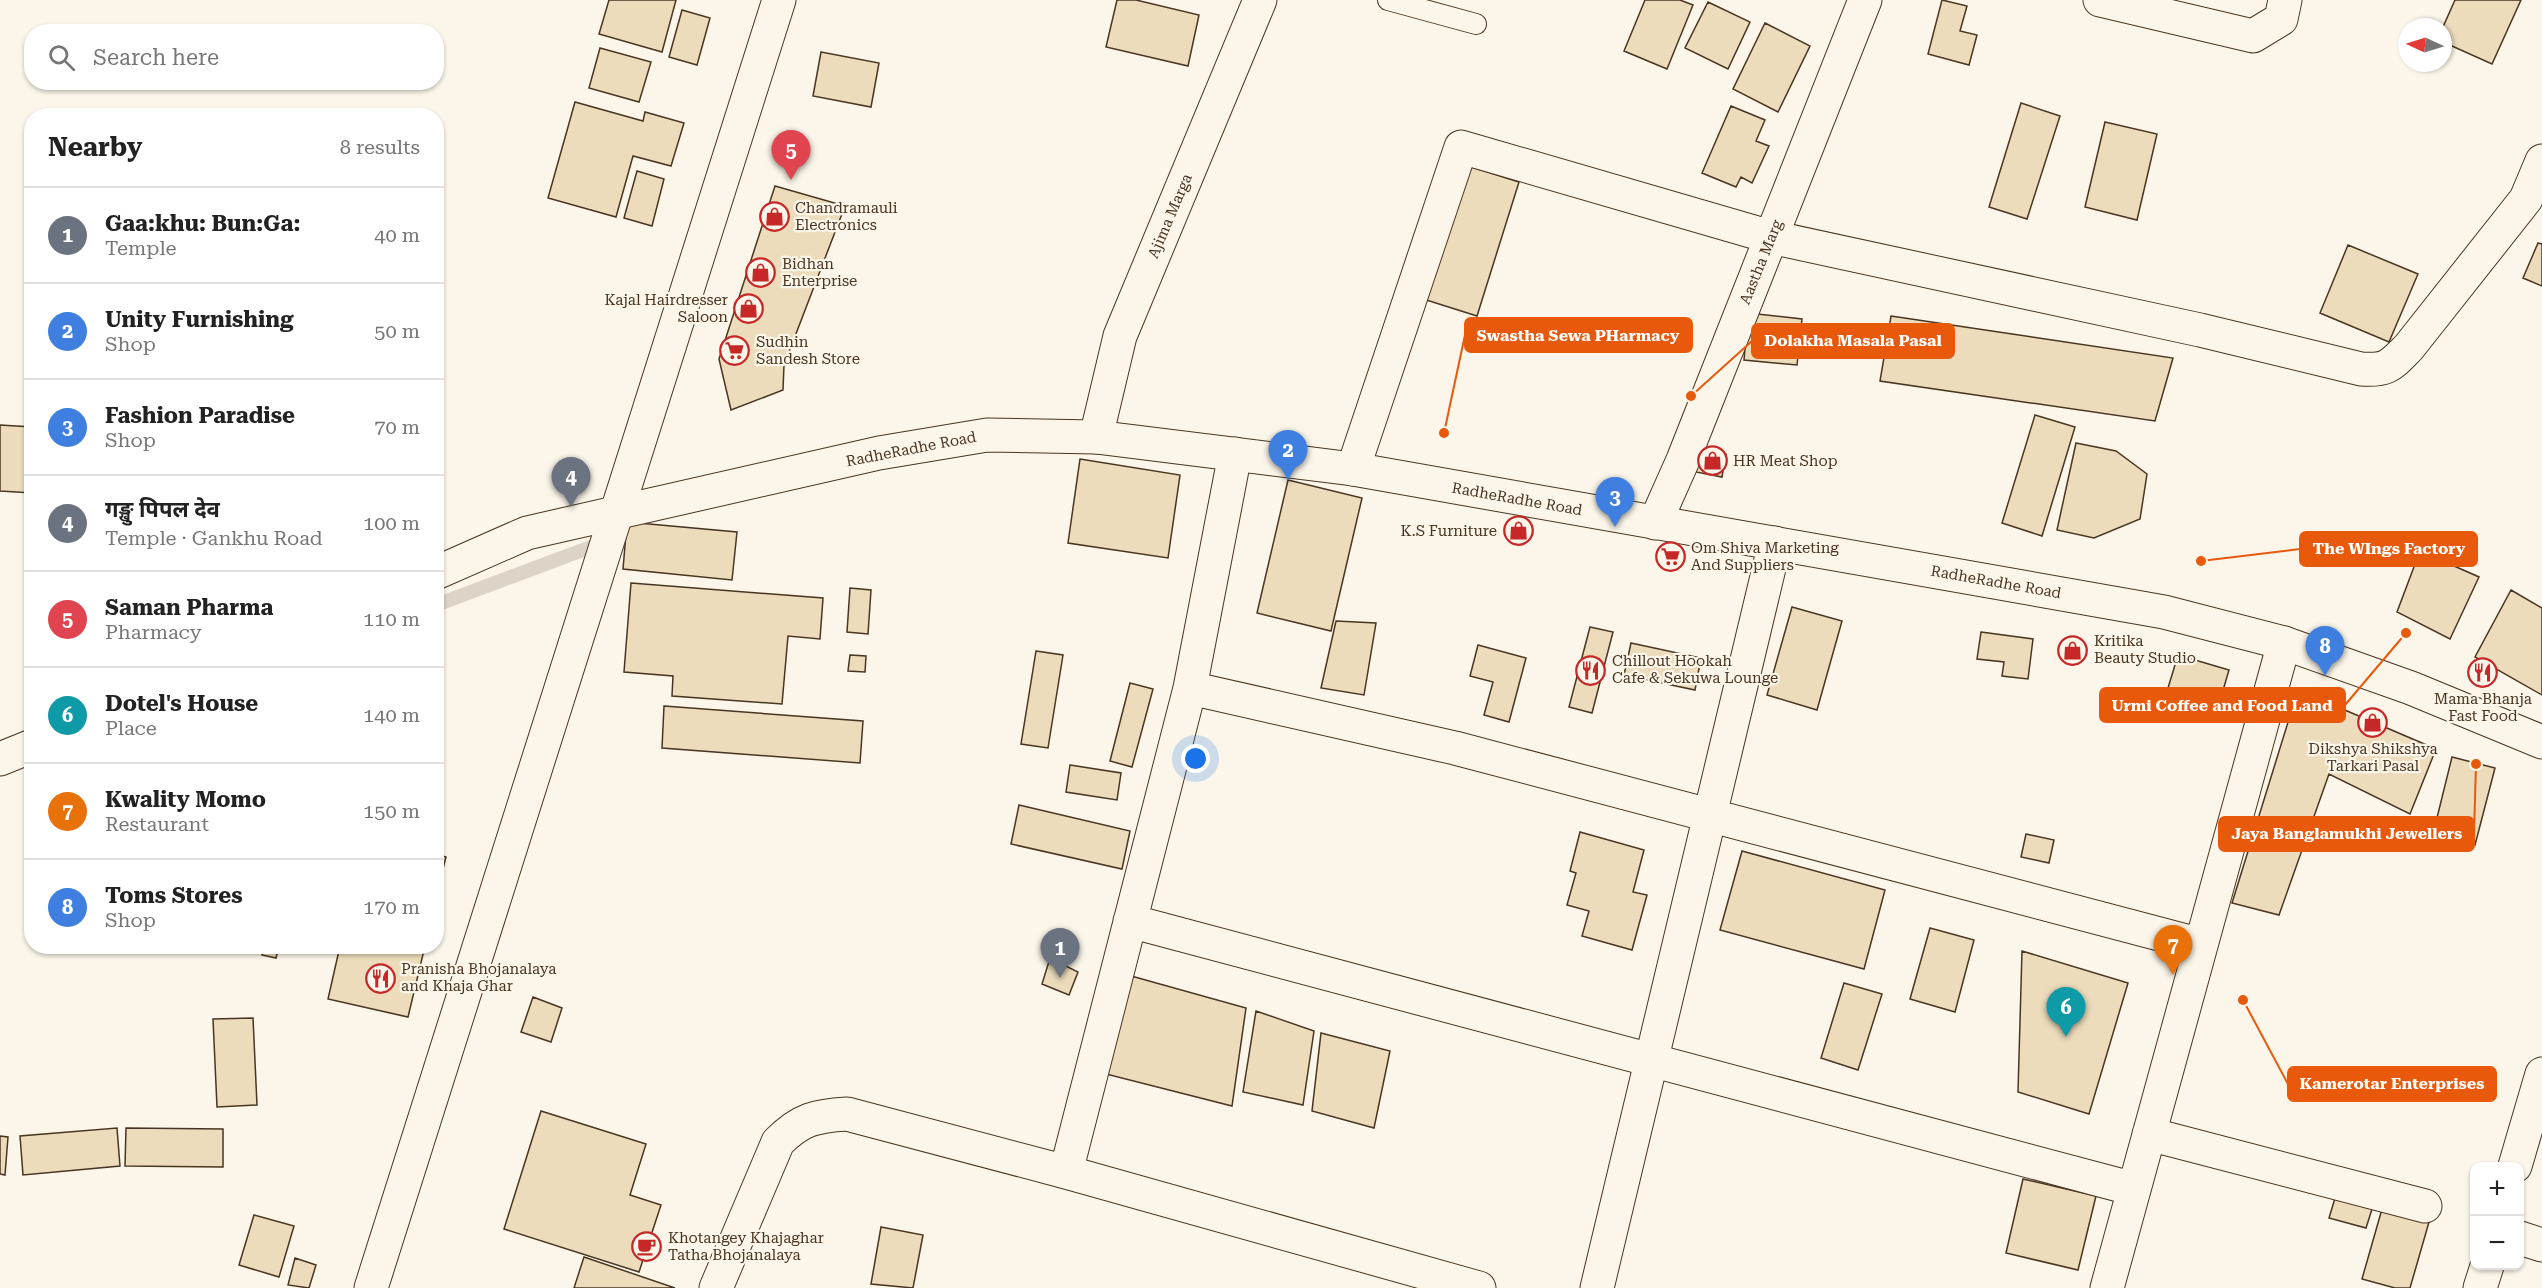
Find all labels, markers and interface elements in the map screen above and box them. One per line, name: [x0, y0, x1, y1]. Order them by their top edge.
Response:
north arrow: [2398, 18, 2452, 72]
search box: [24, 24, 444, 90]
icon: search: [45, 41, 78, 74]
text: Search here: [93, 45, 219, 70]
pin: 5: [772, 130, 810, 180]
text: Nearby: [48, 132, 142, 162]
text: 8 results: [340, 135, 420, 159]
street label: Ajima Marga: [1144, 171, 1196, 261]
place label: Chandramauli Electronics: [795, 199, 898, 234]
shop icon: Chandramauli Electronics: [758, 201, 790, 233]
text: Gaa:khu: Bun:Ga:: [105, 211, 300, 236]
street label: Aastha Marg: [1736, 217, 1786, 307]
text: 1: [62, 223, 73, 247]
text: 40 m: [374, 223, 420, 247]
text: Temple: [105, 236, 177, 260]
place label: Bidhan Enterprise: [782, 255, 857, 290]
shop icon: Bidhan Enterprise: [745, 257, 777, 289]
place label: Kajal Hairdresser Saloon: [605, 291, 728, 326]
shop icon: Kajal Hairdresser Saloon: [733, 293, 765, 325]
text: Unity Furnishing: [105, 307, 294, 332]
callout: Swastha Sewa PHarmacy: [1465, 318, 1692, 352]
text: 2: [62, 319, 73, 343]
text: 50 m: [374, 319, 420, 343]
callout: Dolakha Masala Pasal: [1752, 324, 1954, 358]
text: Swastha Sewa PHarmacy: [1477, 326, 1680, 345]
text: Dolakha Masala Pasal: [1764, 331, 1942, 350]
text: Shop: [105, 332, 156, 356]
place label: Sudhin Sandesh Store: [756, 333, 860, 368]
supermarket icon: Sudhin Sandesh Store: [719, 335, 751, 367]
text: Fashion Paradise: [105, 403, 295, 428]
text: 3: [62, 415, 73, 439]
text: 70 m: [374, 415, 420, 439]
street label: RadheRadhe Road: [844, 427, 978, 470]
text: Shop: [105, 428, 156, 452]
pin: 2: [1268, 430, 1308, 480]
shop icon: HR Meat Shop: [1696, 445, 1728, 477]
place label: HR Meat Shop: [1733, 452, 1838, 470]
pin: 4: [552, 458, 590, 507]
pin: 3: [1596, 478, 1634, 527]
street label: RadheRadhe Road: [1450, 479, 1584, 519]
text: गङ्खु पिपल देव: [105, 497, 220, 522]
text: 4: [62, 511, 73, 535]
text: 100 m: [363, 511, 420, 535]
shop icon: K.S Furniture: [1502, 515, 1534, 547]
place label: K.S Furniture: [1401, 522, 1497, 540]
text: Temple · Gankhu Road: [105, 526, 323, 550]
callout: The WIngs Factory: [2300, 532, 2477, 566]
place label: Om Shiva Marketing And Suppliers: [1691, 539, 1839, 574]
text: The WIngs Factory: [2313, 539, 2466, 558]
supermarket icon: Om Shiva Marketing And Suppliers: [1654, 541, 1686, 573]
street label: RadheRadhe Road: [1929, 562, 2063, 602]
text: Saman Pharma: [105, 595, 273, 620]
text: 5: [62, 607, 73, 631]
text: 110 m: [363, 607, 420, 631]
text: Pharmacy: [105, 620, 202, 644]
pin: 8: [2306, 626, 2344, 676]
place label: Kritika Beauty Studio: [2094, 632, 2196, 667]
shop icon: Kritika Beauty Studio: [2057, 634, 2089, 666]
place label: Chillout Hookah Cafe & Sekuwa Lounge: [1612, 652, 1778, 687]
restaurant icon: Chillout Hookah Cafe & Sekuwa Lounge: [1575, 654, 1607, 686]
restaurant icon: Mama Bhanja Fast Food: [2467, 656, 2499, 688]
callout: Urmi Coffee and Food Land: [2100, 688, 2345, 722]
place label: Mama Bhanja Fast Food: [2434, 690, 2532, 725]
text: Dotel's House: [105, 691, 258, 716]
text: Urmi Coffee and Food Land: [2111, 696, 2333, 715]
text: 6: [62, 703, 73, 727]
text: 140 m: [363, 703, 420, 727]
shop icon: Dikshya Shikshya Tarkari Pasal: [2357, 706, 2389, 738]
text: Place: [105, 716, 157, 740]
place label: Dikshya Shikshya Tarkari Pasal: [2308, 740, 2438, 775]
your location: [1181, 744, 1210, 773]
text: Kwality Momo: [105, 787, 266, 812]
text: 7: [62, 799, 73, 823]
text: 150 m: [363, 799, 420, 823]
text: Restaurant: [105, 812, 209, 836]
callout: Jaya Banglamukhi Jewellers: [2219, 817, 2474, 851]
text: Jaya Banglamukhi Jewellers: [2232, 824, 2462, 843]
text: Toms Stores: [105, 883, 243, 908]
text: 8: [62, 895, 73, 919]
text: 170 m: [363, 895, 420, 919]
text: Shop: [105, 908, 156, 932]
pin: 7: [2154, 926, 2192, 975]
pin: 1: [1040, 928, 1080, 978]
place label: Pranisha Bhojanalaya and Khaja Ghar: [401, 960, 556, 995]
restaurant icon: Pranisha Bhojanalaya and Khaja Ghar: [364, 962, 396, 994]
pin: 6: [2046, 988, 2086, 1037]
callout: Kamerotar Enterprises: [2288, 1067, 2496, 1101]
text: Kamerotar Enterprises: [2300, 1074, 2484, 1093]
map controls: [2470, 1162, 2524, 1270]
button: +: [2470, 1162, 2524, 1216]
button: −: [2470, 1216, 2524, 1270]
place label: Khotangey Khajaghar Tatha Bhojanalaya: [668, 1229, 824, 1264]
cafe icon: Khotangey Khajaghar Tatha Bhojanalaya: [631, 1231, 663, 1263]

